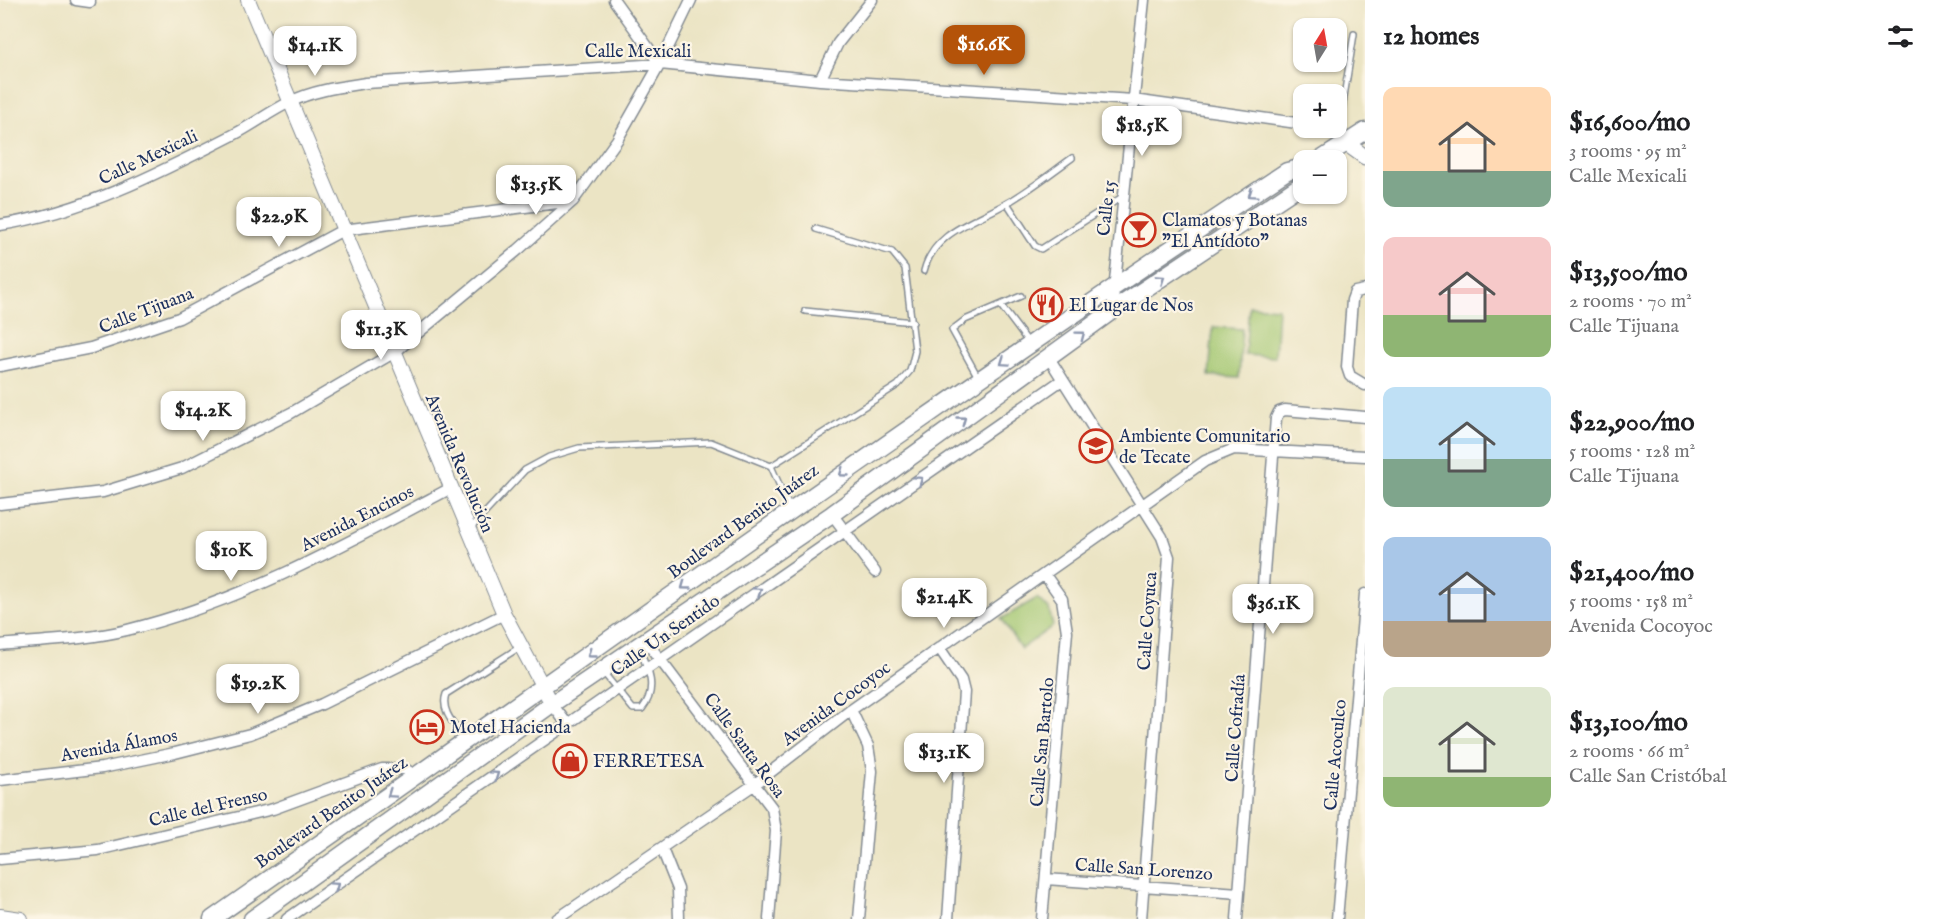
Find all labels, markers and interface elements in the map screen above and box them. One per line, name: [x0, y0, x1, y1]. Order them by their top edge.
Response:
north arrow: [1293, 18, 1347, 72]
map controls: [1293, 18, 1347, 204]
text: 12 homes: [1383, 20, 1479, 53]
icon: filters: [1884, 20, 1917, 53]
pin: $16.6K: [935, 25, 1033, 76]
pin: $14.1K: [266, 26, 364, 77]
text: $16.6K: [957, 32, 1011, 57]
text: $14.1K: [288, 33, 342, 58]
street label: Calle Mexicali: [585, 41, 691, 64]
button: +: [1293, 84, 1347, 138]
pin: $18.5K: [1093, 106, 1191, 157]
text: $16,600/mo: [1569, 106, 1690, 139]
icon: home: [1431, 111, 1503, 183]
text: $18.5K: [1116, 113, 1168, 138]
street label: Calle Mexicali: [96, 125, 202, 191]
text: 3 rooms · 95 m²: [1569, 139, 1687, 164]
button: −: [1293, 150, 1347, 204]
text: Calle Mexicali: [1569, 164, 1687, 189]
pin: $13.5K: [487, 165, 585, 216]
text: $13.5K: [510, 172, 562, 197]
street label: Calle 15: [1093, 179, 1122, 237]
one-way arrow: [1248, 187, 1259, 198]
pin: $22.9K: [230, 197, 328, 248]
text: $22.9K: [250, 204, 308, 229]
place label: Clamatos y Botanas "El Antídoto": [1162, 210, 1307, 254]
bar icon: Clamatos y Botanas "El Antídoto": [1121, 212, 1157, 248]
text: $13,500/mo: [1569, 256, 1687, 289]
icon: home: [1431, 261, 1503, 333]
one-way arrow: [1155, 274, 1165, 286]
street label: Calle Tijuana: [96, 283, 197, 340]
restaurant icon: El Lugar de Nos: [1028, 287, 1064, 323]
text: 2 rooms · 70 m²: [1569, 289, 1692, 314]
place label: El Lugar de Nos: [1069, 295, 1193, 318]
pin: $11.3K: [332, 310, 430, 361]
text: Calle Tijuana: [1569, 314, 1679, 339]
text: $11.3K: [355, 317, 407, 342]
one-way arrow: [1074, 331, 1085, 342]
one-way arrow: [999, 355, 1010, 366]
street label: Avenida Revolución: [419, 390, 498, 537]
pin: $14.2K: [154, 391, 252, 442]
text: $14.2K: [175, 398, 231, 423]
text: $22,900/mo: [1569, 406, 1694, 439]
icon: home: [1431, 411, 1503, 483]
one-way arrow: [956, 416, 967, 427]
place label: Ambiente Comunitario de Tecate: [1118, 426, 1291, 470]
school or university icon: Ambiente Comunitario de Tecate: [1078, 428, 1114, 464]
text: 5 rooms · 128 m²: [1569, 439, 1695, 464]
street label: Boulevard Benito Juárez: [664, 460, 824, 585]
text: Calle Tijuana: [1569, 464, 1679, 489]
one-way arrow: [839, 466, 850, 477]
one-way arrow: [912, 476, 923, 487]
street label: Avenida Encinos: [296, 481, 418, 558]
pin: $10K: [195, 531, 267, 582]
text: $10K: [210, 538, 252, 563]
text: $21,400/mo: [1569, 556, 1694, 589]
icon: home: [1431, 561, 1503, 633]
street label: Calle Coyuca: [1134, 571, 1163, 671]
pin: $21.4K: [895, 578, 993, 629]
one-way arrow: [680, 579, 691, 590]
pin: $36.1K: [1224, 584, 1322, 635]
text: $21.4K: [916, 585, 972, 610]
one-way arrow: [752, 586, 762, 598]
text: 5 rooms · 158 m²: [1569, 589, 1693, 614]
street label: Calle Un Sentido: [607, 590, 725, 682]
text: $36.1K: [1246, 591, 1300, 616]
text: Avenida Cocoyoc: [1569, 614, 1713, 639]
one-way arrow: [586, 647, 597, 658]
street label: Avenida Cocoyoc: [777, 657, 896, 752]
pin: $19.2K: [209, 664, 307, 715]
text: $19.2K: [230, 671, 286, 696]
street label: Calle Cofradía: [1221, 673, 1252, 783]
street label: Calle San Bartolo: [1026, 676, 1061, 808]
street label: Calle Santa Rosa: [698, 689, 790, 803]
street label: Calle Acoculco: [1320, 698, 1353, 812]
text: $13,100/mo: [1569, 706, 1688, 739]
hotel icon: Motel Hacienda: [409, 709, 445, 745]
icon: home: [1431, 711, 1503, 783]
place label: Motel Hacienda: [450, 717, 571, 740]
street label: Avenida Álamos: [58, 723, 180, 768]
pin: $13.1K: [895, 733, 993, 784]
text: 2 rooms · 66 m²: [1569, 739, 1690, 764]
text: $13.1K: [918, 740, 970, 765]
shop icon: FERRETESA: [552, 743, 588, 779]
place label: FERRETESA: [593, 751, 704, 774]
street label: Boulevard Benito Juárez: [251, 752, 413, 875]
text: Calle San Cristóbal: [1569, 764, 1727, 789]
one-way arrow: [489, 771, 500, 782]
street label: Calle del Frenso: [147, 784, 270, 833]
one-way arrow: [386, 787, 397, 798]
street label: Calle San Lorenzo: [1074, 854, 1214, 887]
one-way arrow: [329, 882, 340, 893]

